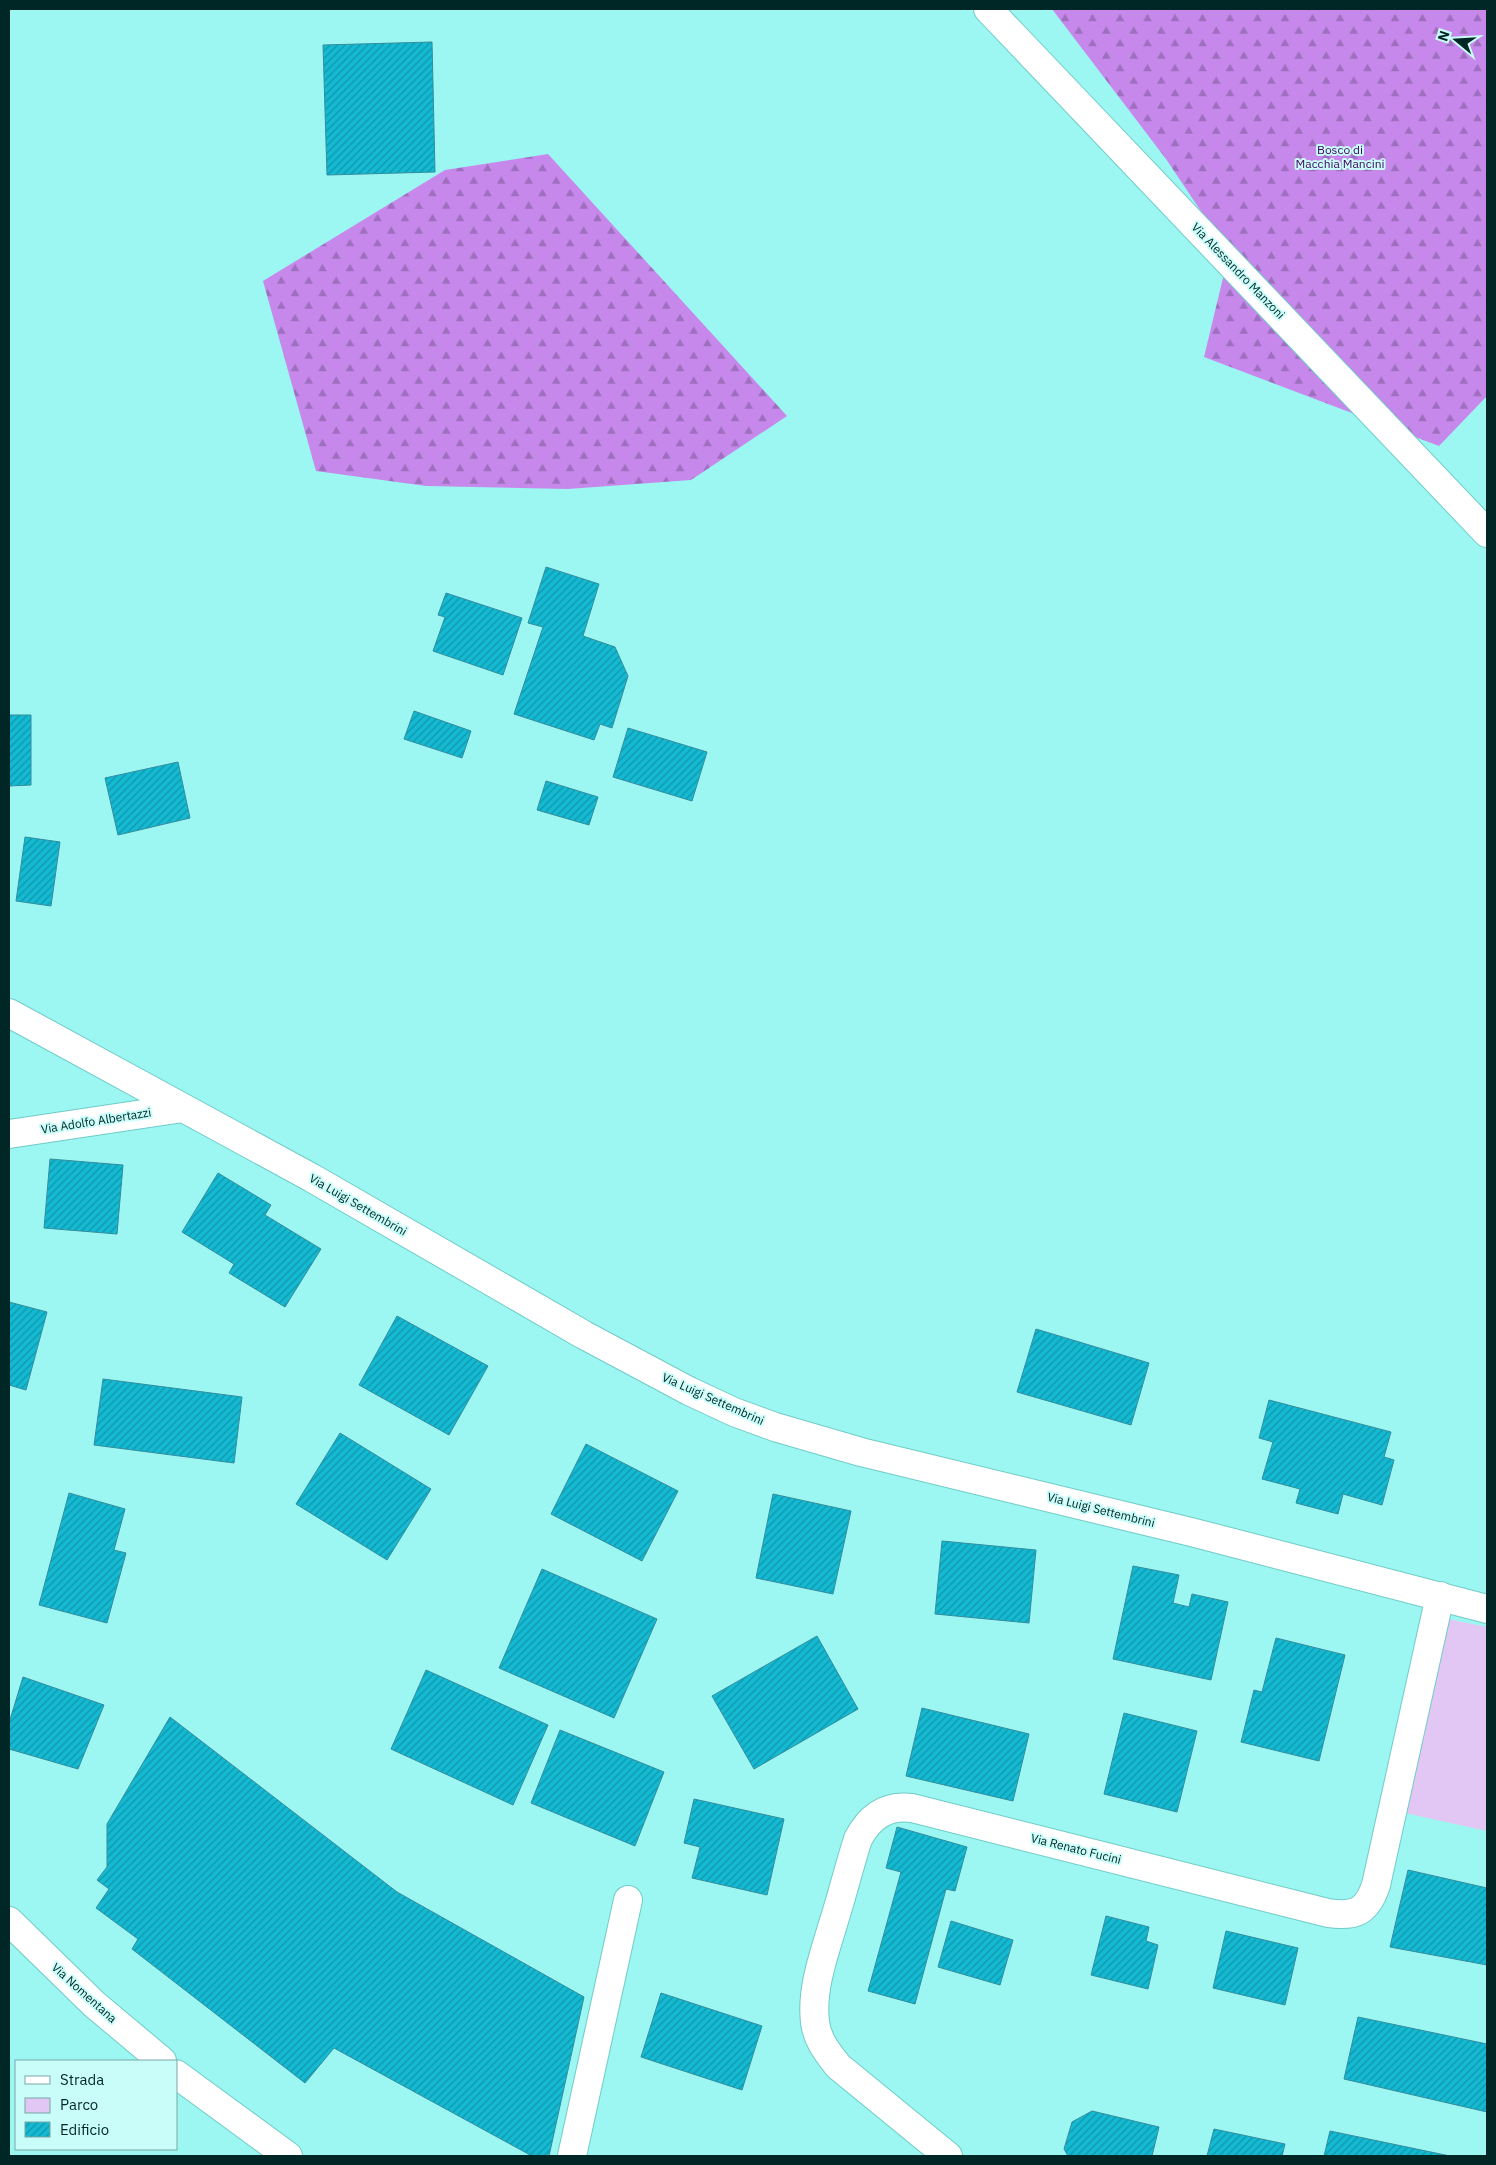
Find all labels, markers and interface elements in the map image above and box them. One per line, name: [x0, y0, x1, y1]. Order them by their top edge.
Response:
north arrow: [1431, 15, 1481, 65]
text: N: [1434, 28, 1454, 44]
park label: Bosco di Macchia Mancini: [1295, 142, 1385, 171]
street label: Via Alessandro Manzoni: [1189, 219, 1288, 322]
street label: Via Adolfo Albertazzi: [40, 1104, 152, 1137]
street label: Via Luigi Settembrini: [307, 1170, 410, 1239]
street label: Via Luigi Settembrini: [660, 1369, 767, 1428]
street label: Via Luigi Settembrini: [1046, 1489, 1157, 1530]
street label: Via Renato Fucini: [1029, 1830, 1123, 1867]
street label: Via Nomentana: [49, 1959, 120, 2026]
legend: [15, 2060, 178, 2150]
text: Strada: [60, 2070, 104, 2089]
text: Parco: [60, 2095, 98, 2114]
text: Edificio: [60, 2120, 109, 2139]

